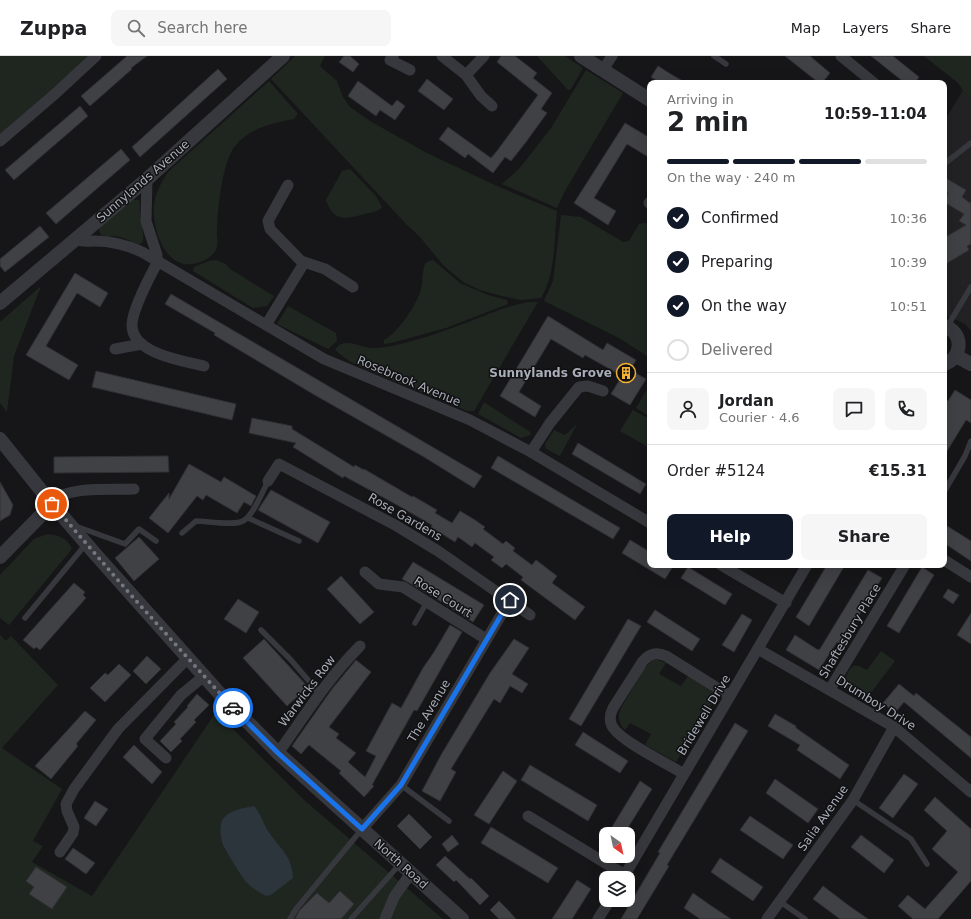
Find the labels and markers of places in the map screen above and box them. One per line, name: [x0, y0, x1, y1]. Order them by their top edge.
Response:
building icon: Sunnylands Grove: [615, 362, 637, 384]
place label: Sunnylands Grove: [489, 366, 612, 380]
pin: [35, 487, 69, 521]
pin: [493, 583, 527, 617]

